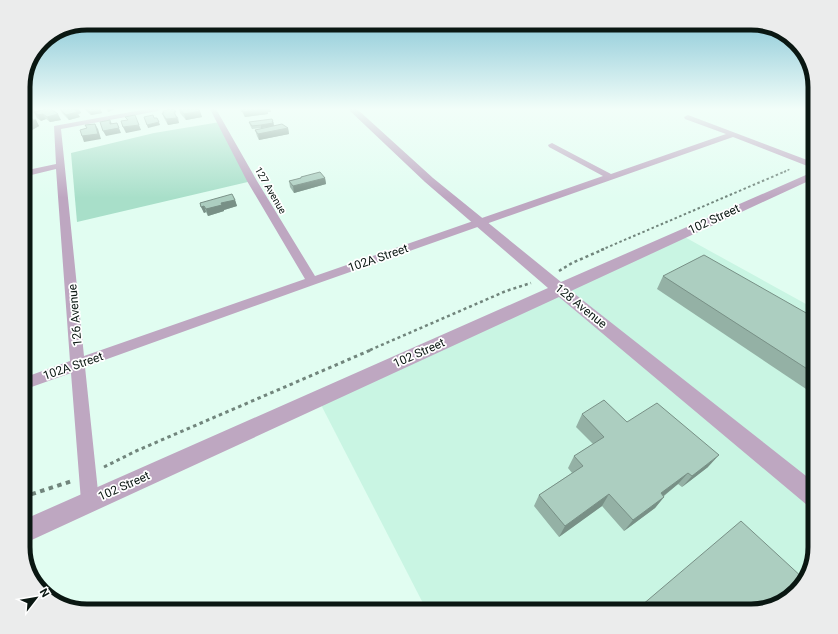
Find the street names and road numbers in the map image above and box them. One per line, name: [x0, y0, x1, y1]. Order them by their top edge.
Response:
street label: 127 Avenue: [253, 165, 288, 216]
street label: 102 Street: [686, 201, 742, 237]
street label: 102A Street: [346, 241, 410, 275]
street label: 128 Avenue: [552, 281, 610, 331]
street label: 126 Avenue: [65, 283, 85, 347]
street label: 102 Street: [391, 335, 447, 371]
street label: 102A Street: [41, 349, 105, 383]
street label: 102 Street: [96, 468, 152, 504]

